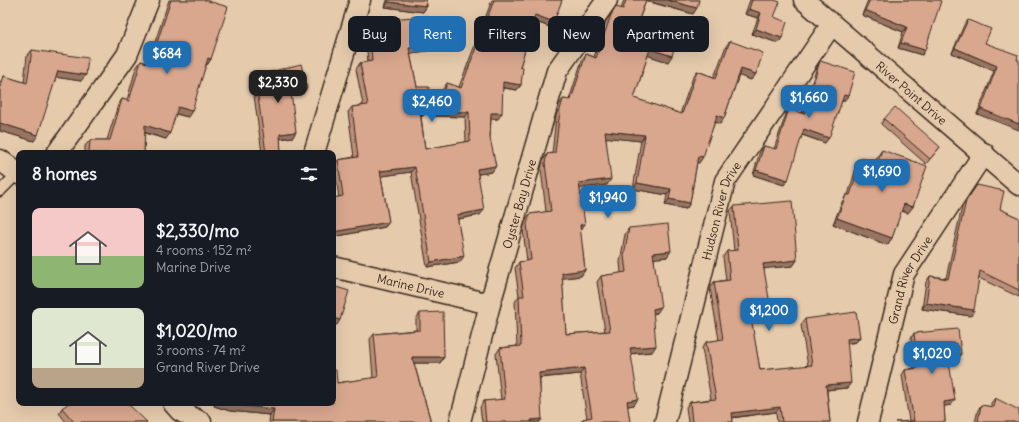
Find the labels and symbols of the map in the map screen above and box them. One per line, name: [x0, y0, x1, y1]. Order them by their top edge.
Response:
pin: $684: [143, 41, 191, 75]
street label: River Point Drive: [873, 58, 950, 127]
pin: $2,330: [245, 70, 311, 104]
pin: $1,660: [776, 85, 842, 119]
pin: $2,460: [399, 89, 465, 123]
street label: Oyster Bay Drive: [499, 157, 539, 250]
street label: Hudson River Drive: [698, 158, 744, 262]
pin: $1,690: [849, 159, 915, 193]
pin: $1,940: [575, 185, 641, 219]
street label: Grand River Drive: [885, 233, 935, 326]
street label: Marine Drive: [376, 270, 446, 301]
pin: $1,200: [736, 298, 802, 332]
pin: $1,020: [899, 341, 965, 375]

